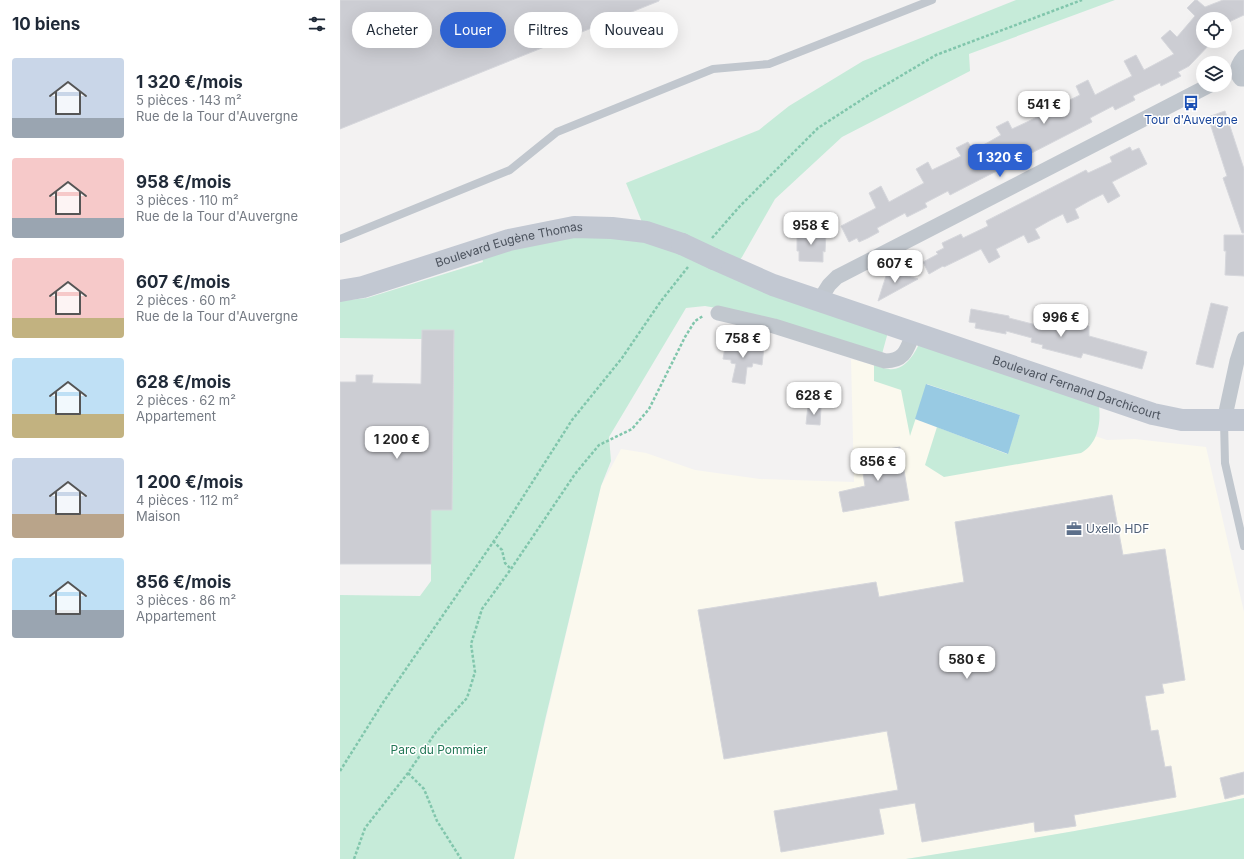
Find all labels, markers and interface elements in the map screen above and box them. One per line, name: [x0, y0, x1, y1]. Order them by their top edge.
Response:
chip: Acheter: [352, 12, 432, 48]
chip: Louer: [440, 12, 506, 48]
chip: Filtres: [514, 12, 582, 48]
chip: Nouveau: [590, 12, 678, 48]
map controls: [1196, 12, 1232, 92]
button: locate: [1196, 12, 1232, 48]
icon: filters: [306, 13, 328, 35]
text: 10 biens: [12, 14, 80, 34]
button: layers: [1196, 56, 1232, 92]
text: 1 320 €/mois: [136, 72, 243, 92]
icon: home: [44, 74, 92, 122]
pin: 541 €: [1016, 91, 1072, 125]
text: 5 pièces · 143 m²: [136, 92, 242, 108]
bus stop icon: Tour d'Auvergne: [1182, 94, 1200, 112]
text: 541 €: [1027, 96, 1061, 112]
text: Rue de la Tour d'Auvergne: [136, 108, 298, 124]
place label: Tour d'Auvergne: [1144, 112, 1238, 127]
pin: 1 320 €: [963, 144, 1037, 178]
text: 1 320 €: [977, 149, 1023, 165]
text: 958 €/mois: [136, 172, 231, 192]
icon: home: [44, 174, 92, 222]
text: 3 pièces · 110 m²: [136, 192, 239, 208]
text: Rue de la Tour d'Auvergne: [136, 208, 298, 224]
pin: 958 €: [783, 212, 839, 246]
text: 958 €: [792, 217, 830, 233]
street label: Boulevard Eugène Thomas: [433, 219, 583, 270]
pin: 607 €: [867, 250, 923, 284]
text: 607 €: [877, 255, 913, 271]
text: 607 €/mois: [136, 272, 230, 292]
icon: home: [44, 274, 92, 322]
text: 2 pièces · 60 m²: [136, 292, 236, 308]
pin: 996 €: [1033, 304, 1089, 338]
text: Rue de la Tour d'Auvergne: [136, 308, 298, 324]
text: 996 €: [1042, 309, 1080, 325]
pin: 758 €: [715, 325, 771, 359]
text: 758 €: [725, 330, 761, 346]
street label: Boulevard Fernand Darchicourt: [991, 352, 1162, 422]
text: 628 €/mois: [136, 372, 231, 392]
icon: home: [44, 374, 92, 422]
pin: 628 €: [786, 382, 842, 416]
text: 628 €: [795, 387, 833, 403]
text: 2 pièces · 62 m²: [136, 392, 236, 408]
text: Appartement: [136, 408, 216, 424]
pin: 1 200 €: [360, 426, 434, 460]
text: 1 200 €: [374, 431, 420, 447]
pin: 856 €: [850, 448, 906, 482]
text: 856 €: [859, 453, 897, 469]
text: 1 200 €/mois: [136, 472, 243, 492]
icon: home: [44, 474, 92, 522]
text: 4 pièces · 112 m²: [136, 492, 239, 508]
text: Maison: [136, 508, 181, 524]
office icon: Uxello HDF: [1065, 520, 1083, 538]
place label: Uxello HDF: [1086, 521, 1149, 536]
text: 856 €/mois: [136, 572, 231, 592]
icon: home: [44, 574, 92, 622]
text: 3 pièces · 86 m²: [136, 592, 236, 608]
text: Appartement: [136, 608, 216, 624]
pin: 580 €: [939, 646, 995, 680]
text: 580 €: [948, 651, 986, 667]
park label: Parc du Pommier: [390, 742, 488, 757]

